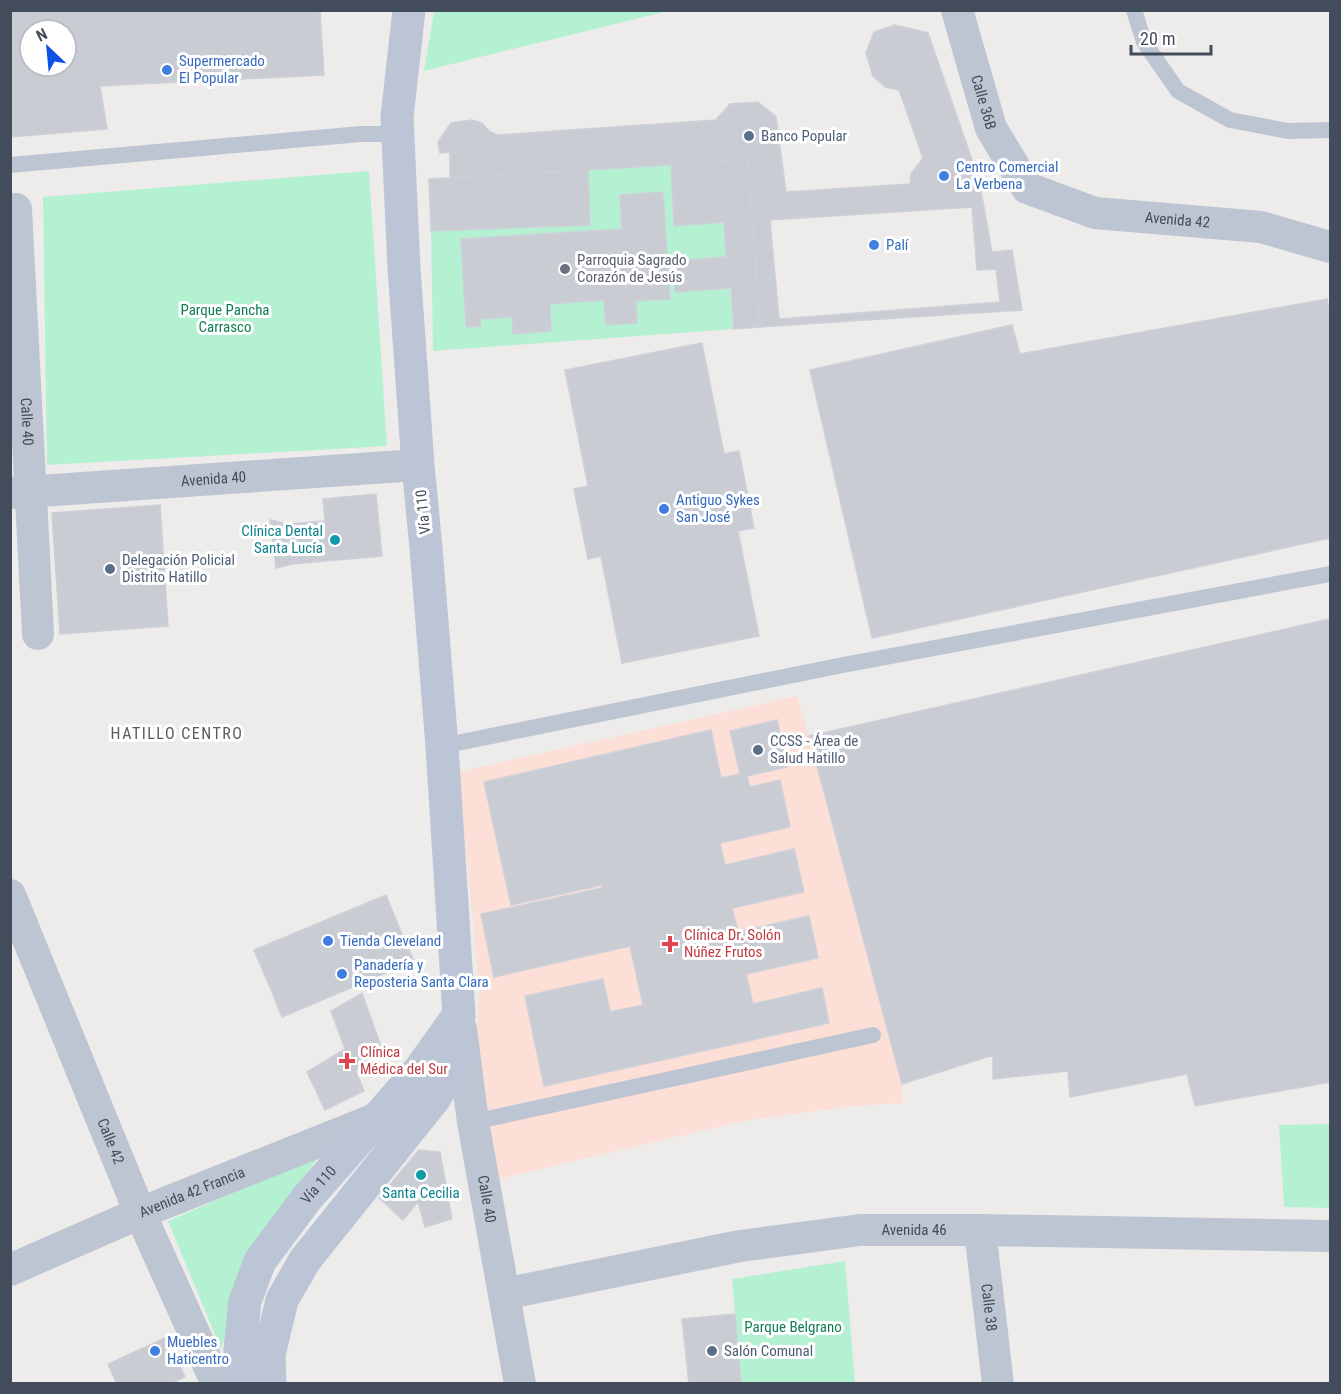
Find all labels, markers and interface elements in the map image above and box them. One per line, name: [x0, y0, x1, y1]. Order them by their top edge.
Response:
north arrow: [18, 18, 78, 78]
scale bar: [1131, 18, 1210, 56]
text: N: [33, 24, 50, 46]
text: 20 m: [1140, 28, 1175, 49]
place label: Supermercado El Popular: [179, 52, 265, 87]
marker: Supermercado El Popular: [160, 63, 174, 77]
street label: Calle 36B: [967, 73, 1000, 132]
place label: Banco Popular: [761, 127, 848, 145]
marker: Banco Popular: [742, 129, 756, 143]
place label: Centro Comercial La Verbena: [956, 158, 1058, 193]
marker: Centro Comercial La Verbena: [937, 169, 951, 183]
street label: Avenida 42: [1144, 208, 1211, 232]
place label: Palí: [886, 236, 910, 254]
marker: Palí: [867, 238, 881, 252]
place label: Parroquia Sagrado Corazón de Jesús: [577, 251, 687, 286]
marker: Parroquia Sagrado Corazón de Jesús: [558, 262, 572, 276]
park label: Parque Pancha Carrasco: [180, 301, 270, 336]
street label: Calle 40: [17, 397, 37, 446]
street label: Avenida 40: [180, 468, 247, 490]
street label: Vía 110: [412, 489, 434, 535]
place label: Antiguo Sykes San José: [676, 491, 760, 526]
marker: Antiguo Sykes San José: [657, 502, 671, 516]
place label: Clínica Dental Santa Lucía: [241, 522, 323, 557]
marker: Clínica Dental Santa Lucía: [328, 533, 342, 547]
place label: Delegación Policial Distrito Hatillo: [122, 551, 235, 586]
marker: Delegación Policial Distrito Hatillo: [103, 562, 117, 576]
district label: HATILLO CENTRO: [111, 724, 243, 743]
place label: CCSS - Área de Salud Hatillo: [770, 732, 858, 767]
marker: CCSS - Área de Salud Hatillo: [751, 743, 765, 757]
place label: Clínica Dr. Solón Núñez Frutos: [684, 926, 781, 961]
place label: Tienda Cleveland: [340, 932, 441, 950]
marker: Tienda Cleveland: [321, 934, 335, 948]
marker: Clínica Dr. Solón Núñez Frutos: [661, 935, 679, 953]
place label: Panadería y Reposteria Santa Clara: [354, 956, 489, 991]
marker: Panadería y Reposteria Santa Clara: [335, 967, 349, 981]
place label: Clínica Médica del Sur: [360, 1043, 448, 1078]
marker: Clínica Médica del Sur: [338, 1052, 356, 1070]
street label: Calle 42: [93, 1116, 128, 1167]
street label: Vía 110: [297, 1162, 340, 1207]
street label: Avenida 42 Francia: [137, 1163, 247, 1221]
marker: Santa Cecilia: [414, 1168, 428, 1182]
street label: Calle 40: [474, 1174, 500, 1224]
place label: Santa Cecilia: [382, 1184, 460, 1202]
street label: Avenida 46: [881, 1221, 947, 1239]
street label: Calle 38: [977, 1283, 1001, 1332]
park label: Parque Belgrano: [744, 1318, 842, 1336]
place label: Muebles Haticentro: [167, 1333, 229, 1368]
place label: Salón Comunal: [724, 1342, 813, 1360]
marker: Muebles Haticentro: [148, 1344, 162, 1358]
marker: Salón Comunal: [705, 1344, 719, 1358]

